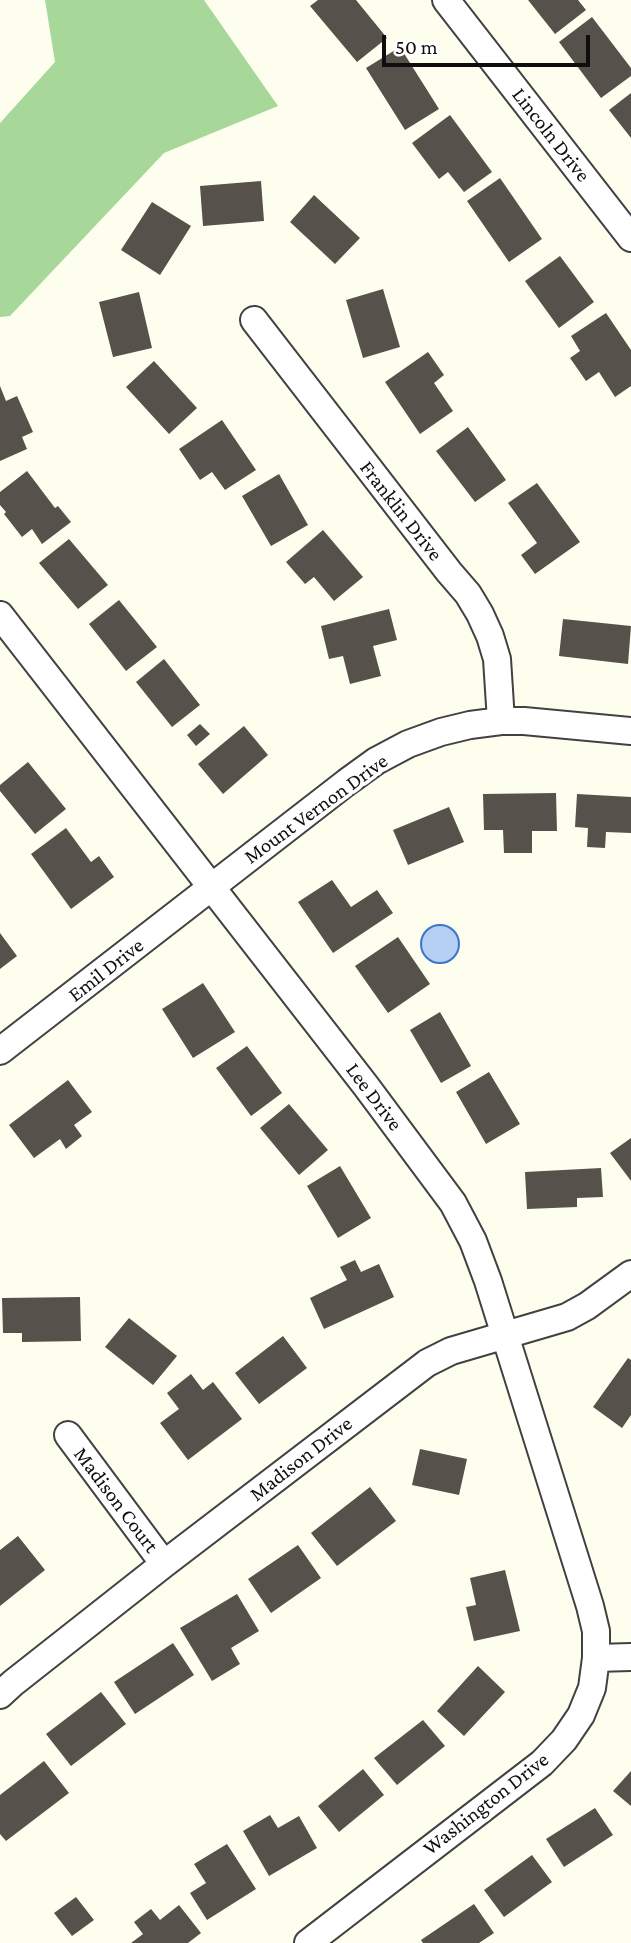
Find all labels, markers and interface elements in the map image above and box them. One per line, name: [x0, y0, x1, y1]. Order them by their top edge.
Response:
scale bar: [386, 21, 594, 65]
text: 50 m: [395, 35, 438, 59]
street label: Lincoln Drive: [506, 83, 596, 187]
street label: Franklin Drive: [354, 456, 448, 566]
street label: Mount Vernon Drive: [239, 748, 393, 870]
street label: Emil Drive: [63, 933, 149, 1007]
street label: Lee Drive: [340, 1058, 408, 1136]
street label: Madison Drive: [245, 1411, 357, 1507]
street label: Madison Court: [68, 1442, 164, 1558]
street label: Washington Drive: [418, 1747, 554, 1861]

